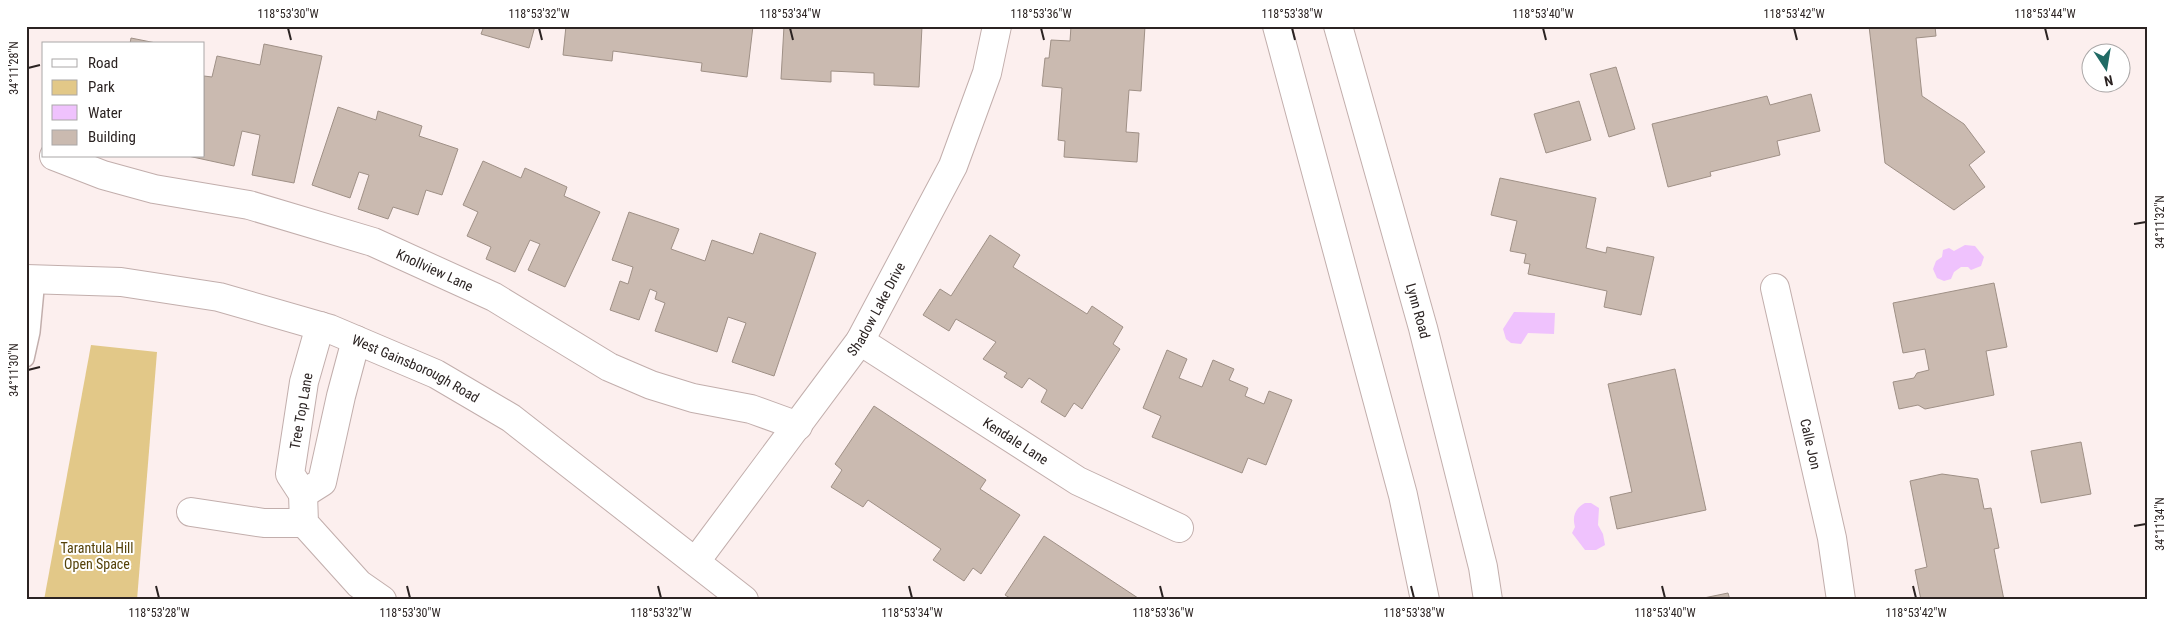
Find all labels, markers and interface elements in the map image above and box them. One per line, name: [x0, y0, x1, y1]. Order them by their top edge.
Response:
text: 118°53'30"W: [257, 7, 319, 21]
text: 118°53'32"W: [508, 7, 570, 21]
text: 118°53'34"W: [759, 7, 821, 21]
text: 118°53'36"W: [1010, 7, 1072, 21]
text: 118°53'38"W: [1261, 7, 1323, 21]
text: 118°53'40"W: [1512, 7, 1574, 21]
text: 118°53'42"W: [1763, 7, 1825, 21]
text: 118°53'44"W: [2014, 7, 2076, 21]
text: 34°11'28"N: [7, 41, 21, 95]
legend: [42, 42, 205, 158]
north arrow: [2082, 42, 2132, 92]
text: Road: [88, 54, 118, 72]
text: N: [2103, 72, 2115, 89]
text: Park: [88, 78, 115, 96]
text: Water: [88, 104, 123, 122]
text: Building: [88, 128, 136, 146]
text: 34°11'32"N: [2153, 195, 2167, 249]
street label: Knollview Lane: [394, 246, 476, 295]
street label: Shadow Lake Drive: [844, 259, 908, 359]
street label: Lynn Road: [1403, 282, 1433, 340]
street label: West Gainsborough Road: [350, 331, 482, 406]
text: 34°11'30"N: [7, 343, 21, 397]
street label: Tree Top Lane: [286, 371, 316, 451]
street label: Kendale Lane: [980, 414, 1052, 468]
street label: Calle Jon: [1797, 417, 1824, 471]
text: 34°11'34"N: [2153, 497, 2167, 551]
park label: Tarantula Hill Open Space: [60, 540, 134, 572]
text: 118°53'28"W: [128, 606, 190, 620]
text: 118°53'30"W: [379, 606, 441, 620]
text: 118°53'32"W: [630, 606, 692, 620]
text: 118°53'34"W: [881, 606, 943, 620]
text: 118°53'36"W: [1132, 606, 1194, 620]
text: 118°53'38"W: [1383, 606, 1445, 620]
text: 118°53'40"W: [1634, 606, 1696, 620]
text: 118°53'42"W: [1885, 606, 1947, 620]

